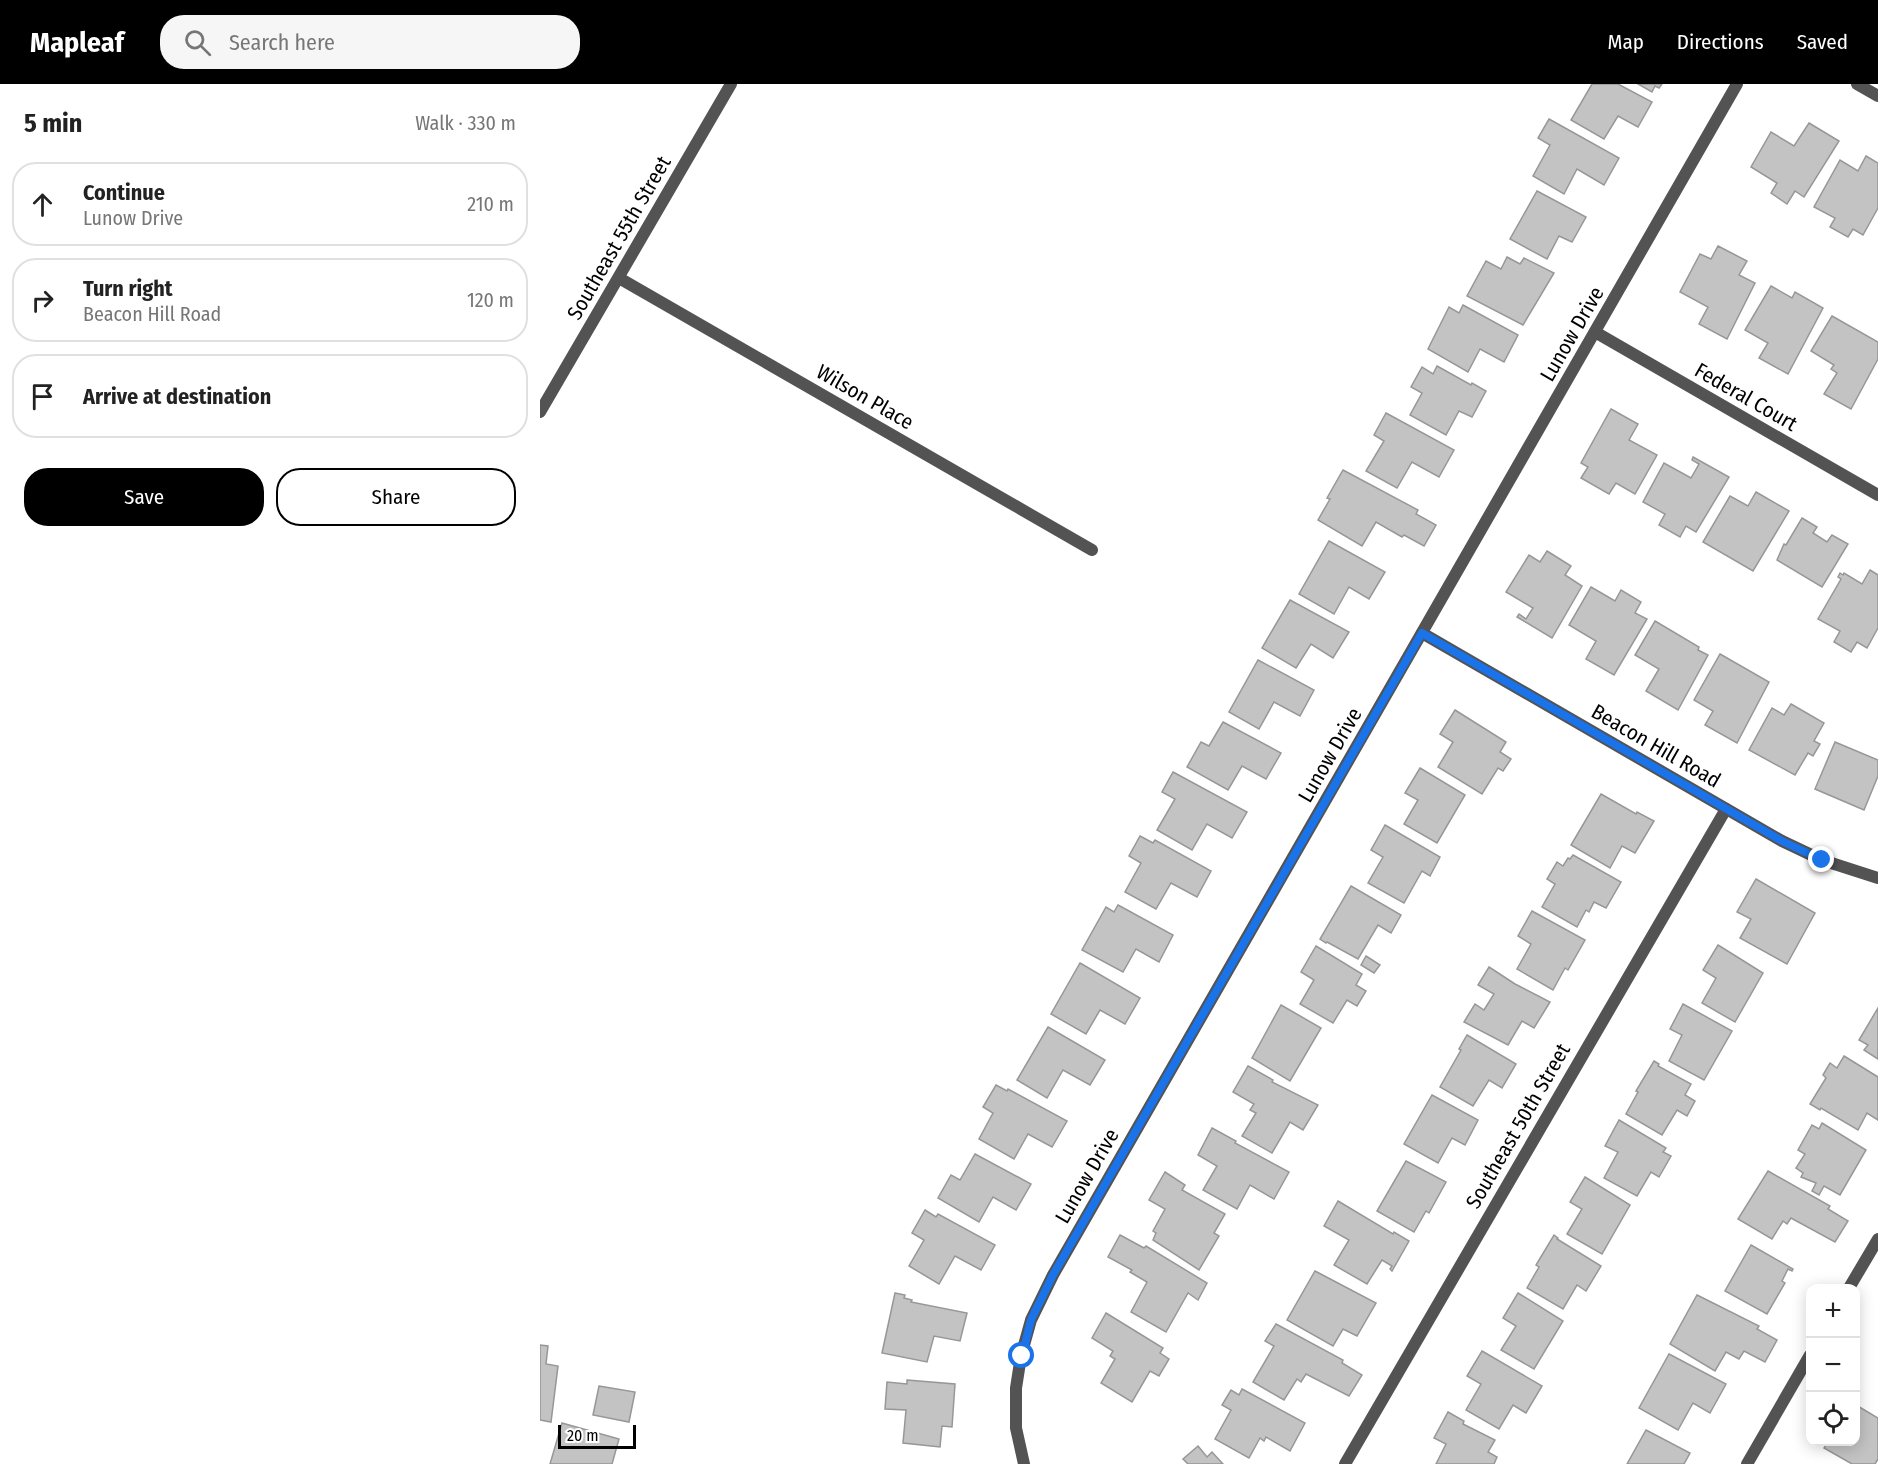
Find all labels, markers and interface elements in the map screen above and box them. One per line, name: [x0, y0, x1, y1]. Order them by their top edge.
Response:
search box: [160, 15, 580, 69]
text: Mapleaf: [30, 26, 124, 59]
icon: search: [181, 26, 214, 59]
text: Search here: [229, 29, 335, 56]
text: Map: [1607, 29, 1644, 55]
text: Directions: [1677, 29, 1764, 55]
text: Saved: [1797, 29, 1848, 55]
text: 5 min: [24, 108, 82, 139]
text: Walk · 330 m: [415, 111, 516, 135]
street label: Southeast 55th Street: [561, 151, 677, 325]
text: Continue: [83, 179, 165, 206]
icon: ahead: [26, 188, 59, 221]
text: 210 m: [467, 192, 514, 216]
text: Lunow Drive: [83, 206, 183, 230]
text: Turn right: [83, 275, 172, 302]
street label: Lunow Drive: [1534, 282, 1610, 386]
icon: right: [26, 284, 59, 317]
text: 120 m: [467, 288, 514, 312]
text: Beacon Hill Road: [83, 302, 221, 326]
street label: Federal Court: [1690, 357, 1802, 437]
street label: Wilson Place: [812, 359, 918, 435]
icon: arrive: [26, 380, 59, 413]
text: Arrive at destination: [83, 383, 271, 410]
button: Save: [24, 468, 264, 526]
button: Share: [276, 468, 516, 526]
street label: Beacon Hill Road: [1587, 698, 1725, 794]
street label: Lunow Drive: [1292, 703, 1368, 807]
route end: [1808, 846, 1834, 872]
street label: Southeast 50th Street: [1460, 1039, 1576, 1213]
street label: Lunow Drive: [1049, 1124, 1125, 1228]
map controls: [1806, 1284, 1860, 1446]
button: +: [1806, 1284, 1860, 1338]
button: −: [1806, 1338, 1860, 1392]
route start: [1008, 1342, 1034, 1368]
button: locate: [1806, 1392, 1860, 1446]
scale bar: [558, 1422, 636, 1450]
text: 20 m: [567, 1426, 598, 1445]

